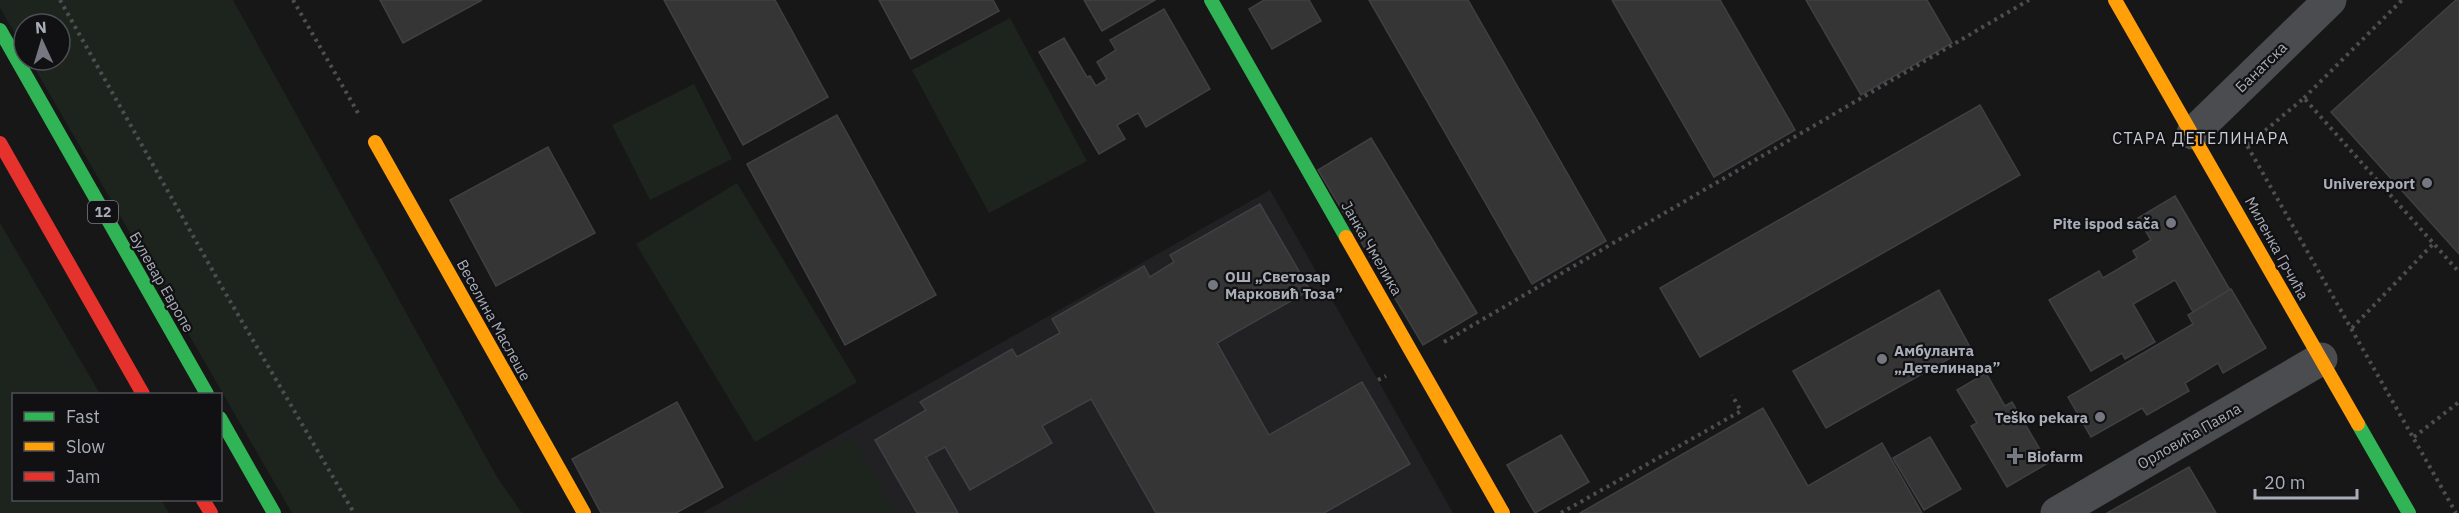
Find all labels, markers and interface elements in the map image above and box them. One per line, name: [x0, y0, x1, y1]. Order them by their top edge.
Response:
north arrow: [12, 12, 72, 72]
text: N: [34, 17, 47, 37]
street label: Банатска: [2231, 38, 2291, 96]
district label: СТАРА ДЕТЕЛИНАРА: [2112, 128, 2290, 148]
place label: Univerexport: [2323, 174, 2415, 193]
marker: Univerexport: [2420, 176, 2434, 190]
street label: Миленка Грчића: [2241, 193, 2313, 303]
street label: Јанка Чмелика: [1337, 197, 1407, 299]
road number: 12: [88, 201, 118, 223]
place label: Pite ispod sača: [2053, 214, 2159, 233]
marker: Pite ispod sača: [2164, 216, 2178, 230]
street label: Булевар Европе: [126, 228, 198, 336]
street label: Веселина Маслеше: [453, 256, 535, 384]
place label: ОШ „Светозар Марковић Тоза”: [1225, 267, 1343, 303]
marker: ОШ „Светозар Марковић Тоза”: [1206, 278, 1220, 292]
place label: Амбуланта „Детелинара”: [1894, 341, 2000, 377]
marker: Амбуланта „Детелинара”: [1875, 352, 1889, 366]
legend: [12, 393, 222, 501]
street label: Орловића Павла: [2134, 399, 2244, 473]
text: Fast: [66, 405, 100, 428]
place label: Teško pekara: [1995, 408, 2088, 427]
marker: Teško pekara: [2093, 410, 2107, 424]
text: Slow: [66, 435, 105, 458]
place label: Biofarm: [2027, 447, 2083, 466]
marker: Biofarm: [2008, 449, 2022, 463]
scale bar: [2255, 462, 2357, 500]
text: Jam: [66, 465, 101, 488]
text: 20 m: [2264, 471, 2306, 494]

